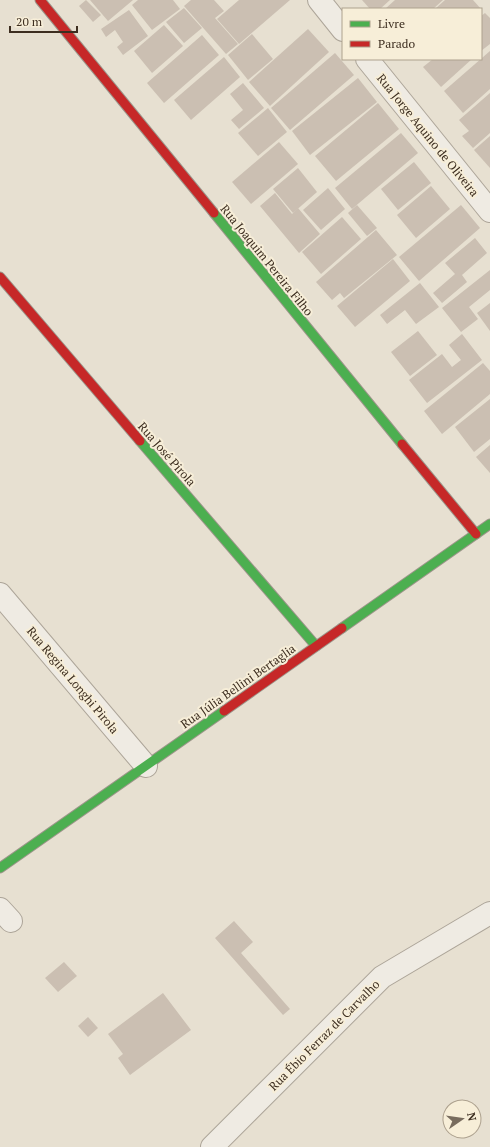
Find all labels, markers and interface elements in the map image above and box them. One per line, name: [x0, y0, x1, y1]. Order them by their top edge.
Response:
scale bar: [10, 8, 77, 34]
legend: [342, 8, 482, 60]
text: 20 m: [16, 14, 43, 29]
text: Livre: [378, 16, 405, 31]
text: Parado: [378, 36, 416, 51]
street label: Rua Jorge Aquino de Oliveira: [374, 71, 482, 199]
street label: Rua Joaquim Pereira Filho: [218, 201, 317, 319]
street label: Rua José Pirola: [135, 419, 199, 489]
street label: Rua Regina Longhi Pirola: [24, 624, 122, 736]
street label: Rua Júlia Bellini Bertaglia: [178, 641, 298, 731]
street label: Rua Ébio Ferraz de Carvalho: [265, 976, 383, 1094]
north arrow: [442, 1099, 482, 1139]
text: N: [464, 1111, 480, 1123]

